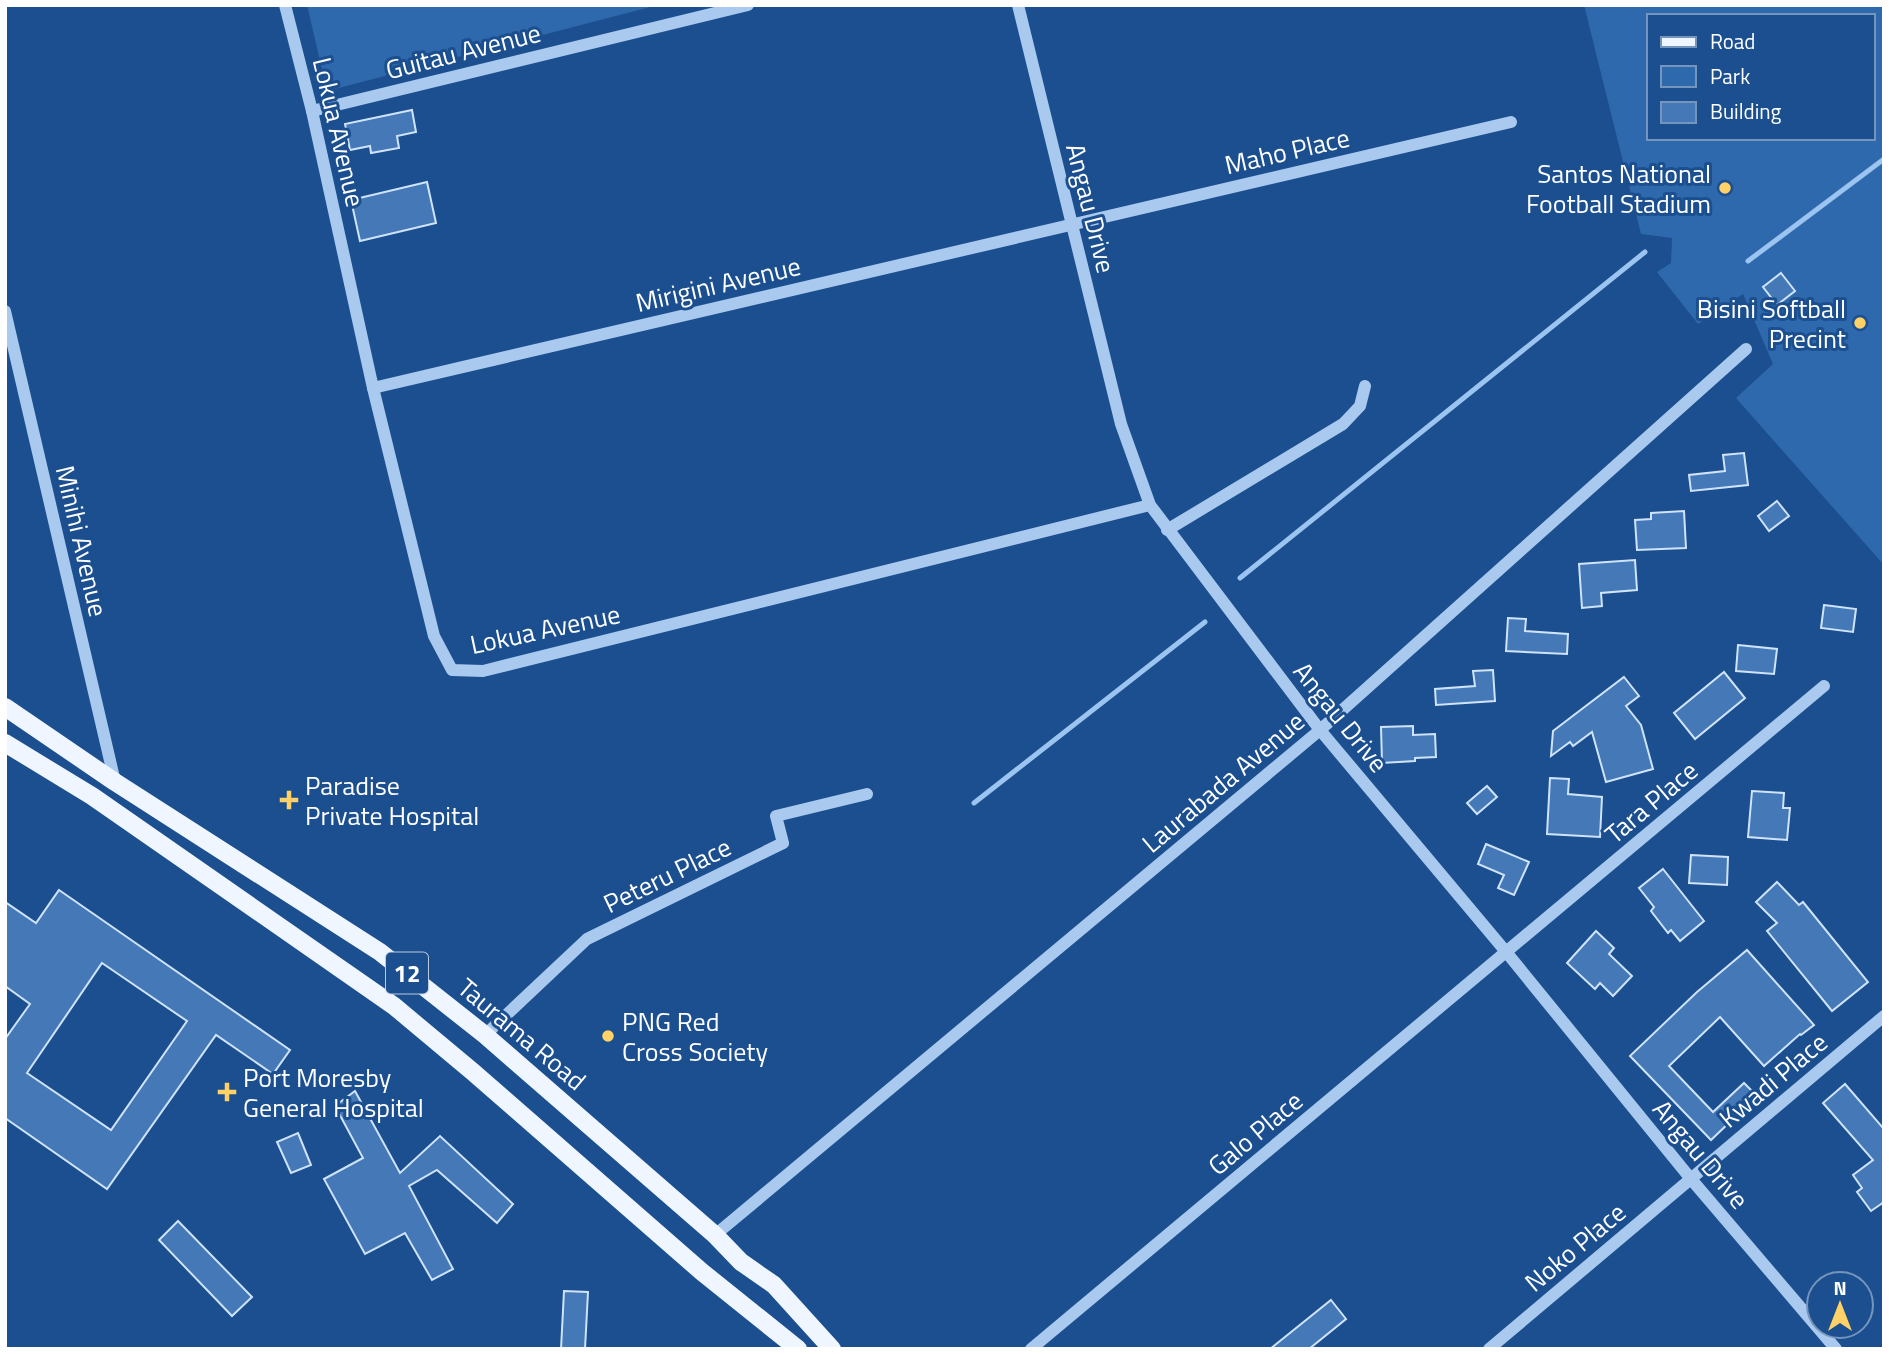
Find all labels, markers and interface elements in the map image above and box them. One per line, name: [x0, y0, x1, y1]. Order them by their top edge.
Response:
street label: Guitau Avenue: [381, 13, 545, 89]
legend: [1647, 14, 1875, 140]
text: Road: [1710, 25, 1755, 57]
street label: Lokua Avenue: [303, 53, 375, 211]
text: Park: [1710, 60, 1750, 92]
text: Building: [1710, 95, 1782, 127]
street label: Maho Place: [1221, 118, 1353, 184]
street label: Angau Drive: [1056, 139, 1126, 277]
place label: Santos National Football Stadium: [1526, 154, 1711, 223]
marker: Santos National Football Stadium: [1717, 180, 1733, 196]
street label: Mirigini Avenue: [632, 246, 804, 322]
place label: Bisini Softball Precint: [1697, 289, 1846, 358]
marker: Bisini Softball Precint: [1852, 315, 1868, 331]
street label: Minihi Avenue: [46, 462, 118, 620]
street label: Lokua Avenue: [466, 594, 624, 664]
street label: Angau Drive: [1284, 653, 1398, 781]
street label: Laurabada Avenue: [1133, 702, 1313, 862]
street label: Tara Place: [1596, 751, 1706, 853]
place label: Paradise Private Hospital: [305, 766, 479, 835]
marker: Paradise Private Hospital: [279, 790, 299, 810]
street label: Peteru Place: [596, 827, 738, 923]
road number: 12: [386, 953, 428, 993]
street label: Taurama Road: [449, 969, 595, 1099]
place label: PNG Red Cross Society: [622, 1002, 768, 1071]
street label: Kwadi Place: [1710, 1023, 1836, 1137]
marker: PNG Red Cross Society: [600, 1028, 616, 1044]
place label: Port Moresby General Hospital: [243, 1058, 424, 1127]
marker: Port Moresby General Hospital: [217, 1082, 237, 1102]
street label: Galo Place: [1199, 1082, 1311, 1184]
street label: Angau Drive: [1644, 1091, 1758, 1217]
street label: Noko Place: [1516, 1193, 1634, 1301]
north arrow: [1805, 1270, 1875, 1340]
text: N: [1833, 1273, 1847, 1302]

